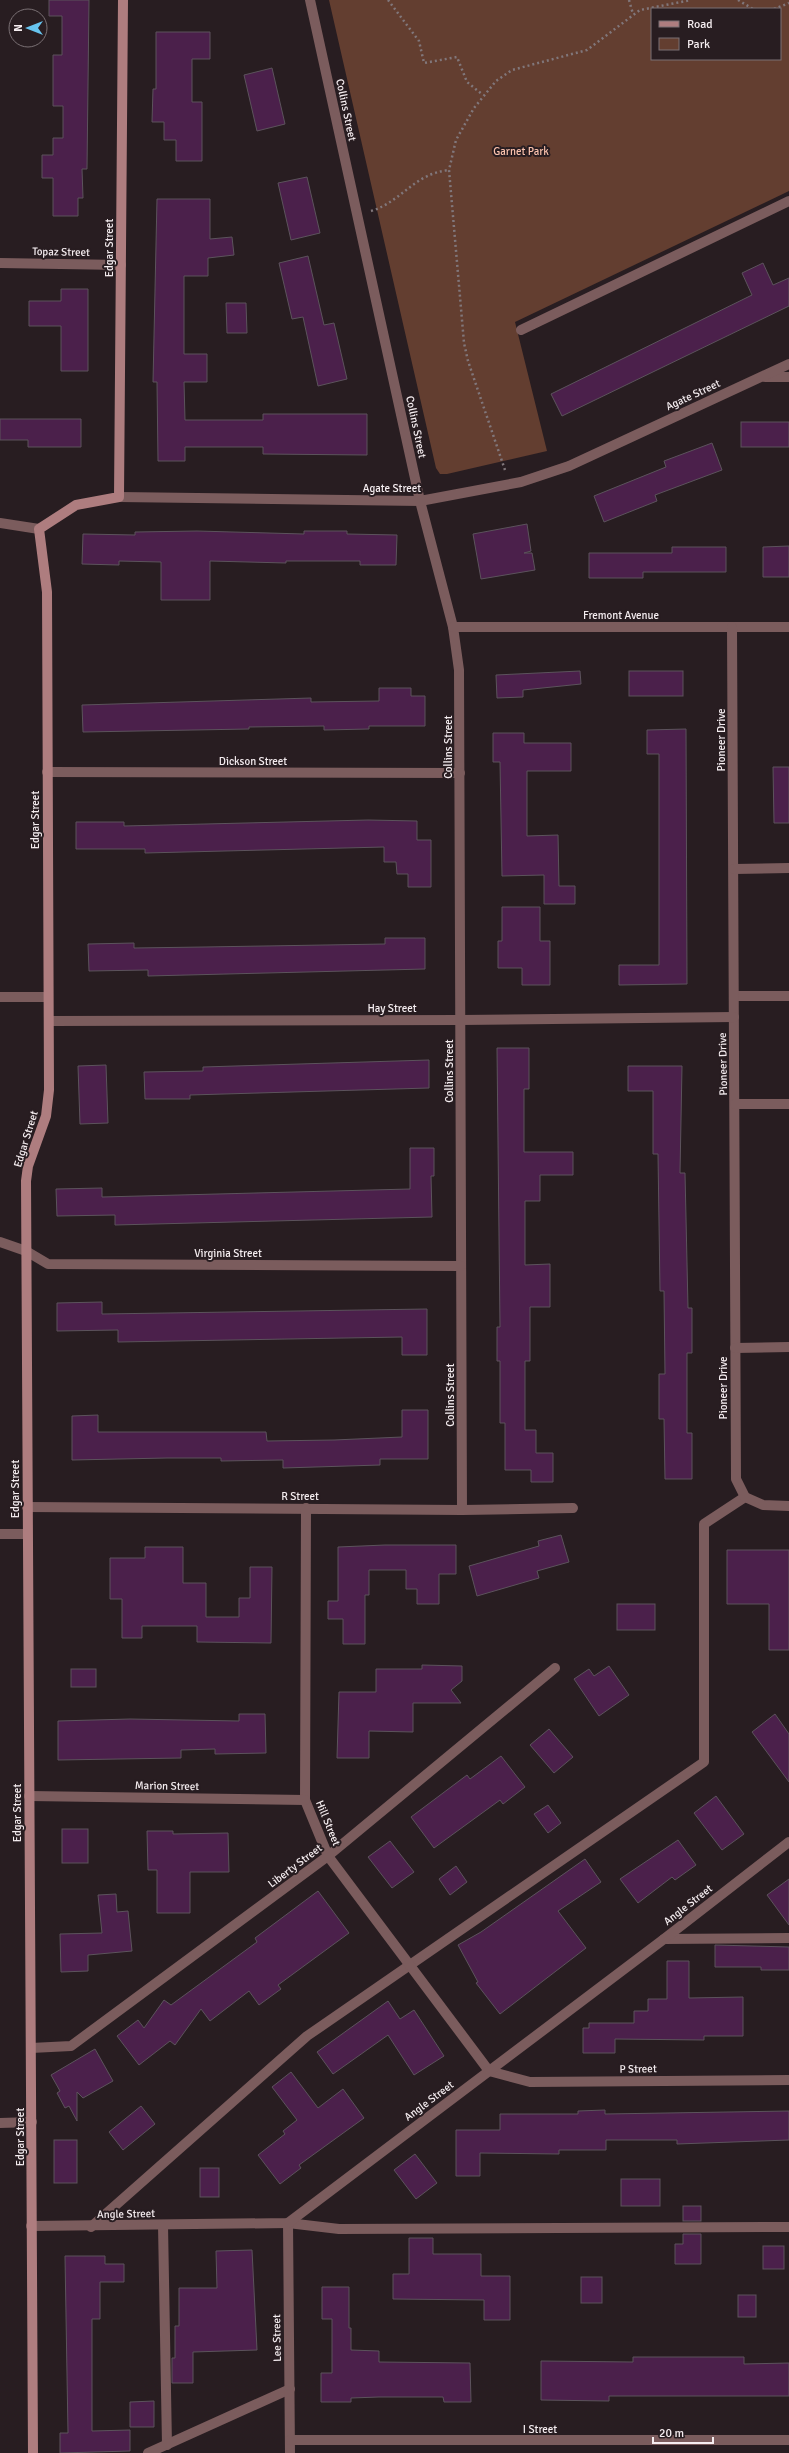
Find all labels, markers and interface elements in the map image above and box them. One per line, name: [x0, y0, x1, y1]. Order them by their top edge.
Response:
north arrow: [8, 8, 48, 48]
legend: [651, 8, 781, 60]
text: Road: [687, 17, 713, 32]
text: N: [12, 24, 25, 32]
text: Park: [687, 37, 710, 52]
street label: Collins Street: [333, 78, 359, 143]
park label: Garnet Park: [493, 145, 549, 158]
street label: Edgar Street: [103, 219, 116, 277]
street label: Topaz Street: [32, 245, 90, 259]
street label: Agate Street: [664, 377, 722, 413]
street label: Collins Street: [403, 395, 429, 460]
street label: Agate Street: [363, 482, 421, 495]
street label: Fremont Avenue: [583, 609, 659, 622]
street label: Pioneer Drive: [715, 708, 728, 772]
street label: Collins Street: [442, 715, 455, 779]
street label: Dickson Street: [219, 755, 287, 768]
street label: Edgar Street: [29, 791, 42, 849]
street label: Hay Street: [367, 1002, 417, 1015]
street label: Pioneer Drive: [716, 1032, 730, 1096]
street label: Collins Street: [443, 1039, 456, 1103]
street label: Edgar Street: [11, 1109, 41, 1169]
street label: Virginia Street: [194, 1247, 262, 1260]
street label: Pioneer Drive: [717, 1356, 730, 1420]
street label: Collins Street: [444, 1363, 457, 1427]
street label: Edgar Street: [9, 1460, 22, 1518]
street label: R Street: [281, 1490, 319, 1503]
street label: Marion Street: [135, 1779, 199, 1793]
street label: Edgar Street: [11, 1784, 24, 1842]
street label: Hill Street: [313, 1798, 343, 1848]
street label: Liberty Street: [265, 1841, 325, 1891]
street label: Angle Street: [661, 1882, 715, 1928]
street label: P Street: [619, 2062, 657, 2076]
street label: Angle Street: [402, 2078, 456, 2124]
street label: Edgar Street: [14, 2108, 27, 2166]
street label: Angle Street: [97, 2207, 155, 2221]
street label: Lee Street: [270, 2314, 284, 2362]
scale bar: [653, 2419, 713, 2445]
street label: I Street: [523, 2423, 557, 2436]
text: 20 m: [659, 2426, 684, 2441]

